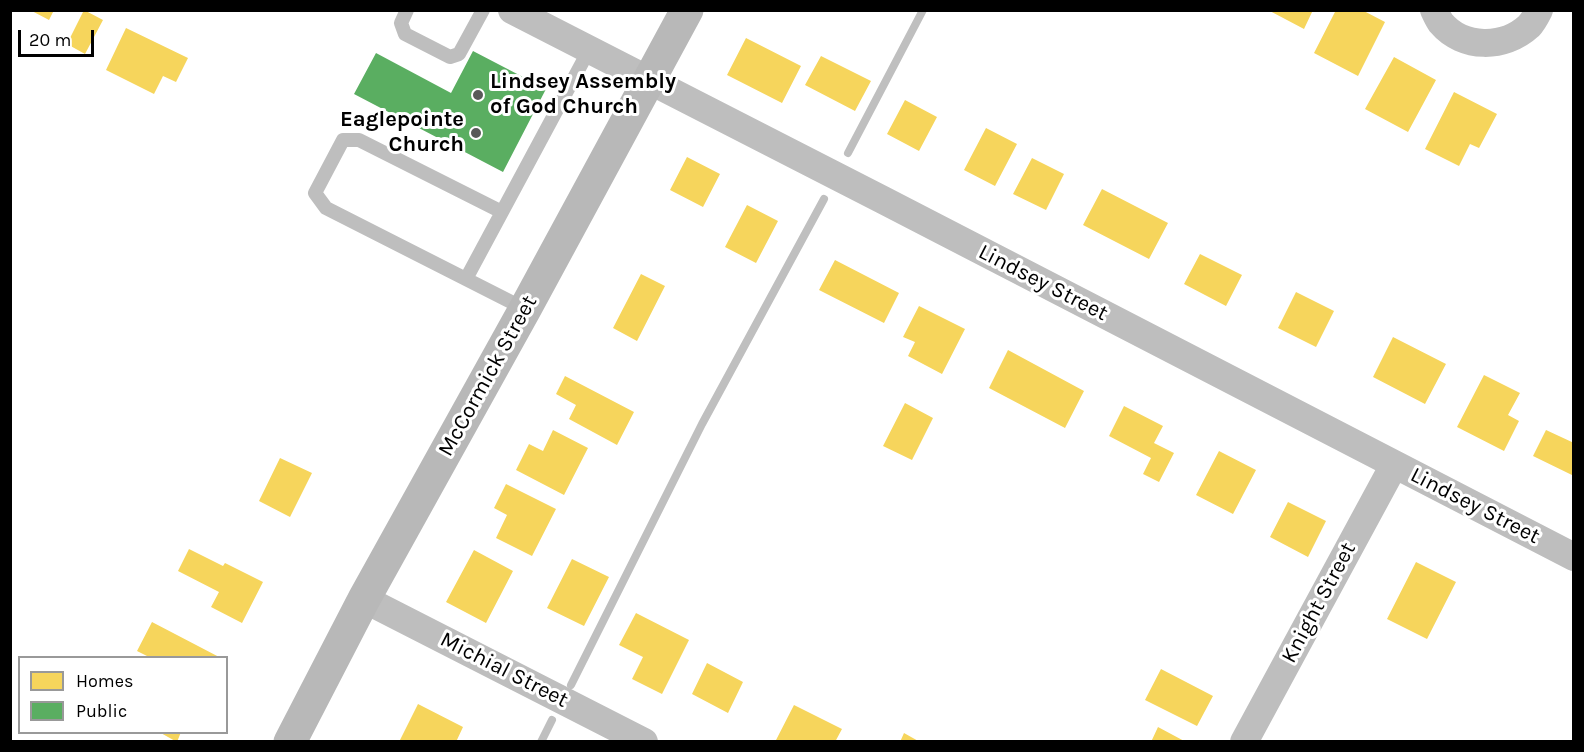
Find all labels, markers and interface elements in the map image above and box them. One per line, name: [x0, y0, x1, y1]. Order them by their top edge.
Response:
scale bar: [21, 18, 98, 56]
text: 20 m: [29, 29, 71, 51]
place label: Lindsey Assembly of God Church: [490, 69, 676, 120]
marker: Lindsey Assembly of God Church: [471, 88, 485, 102]
place label: Eaglepointe Church: [340, 107, 464, 158]
marker: Eaglepointe Church: [469, 126, 483, 140]
street label: Lindsey Street: [974, 239, 1112, 327]
street label: McCormick Street: [433, 291, 543, 461]
street label: Lindsey Street: [1406, 462, 1544, 550]
street label: Knight Street: [1276, 538, 1362, 668]
street label: Michial Street: [436, 626, 572, 714]
legend: [18, 656, 228, 734]
text: Homes: [76, 670, 133, 692]
text: Public: [76, 700, 127, 722]

